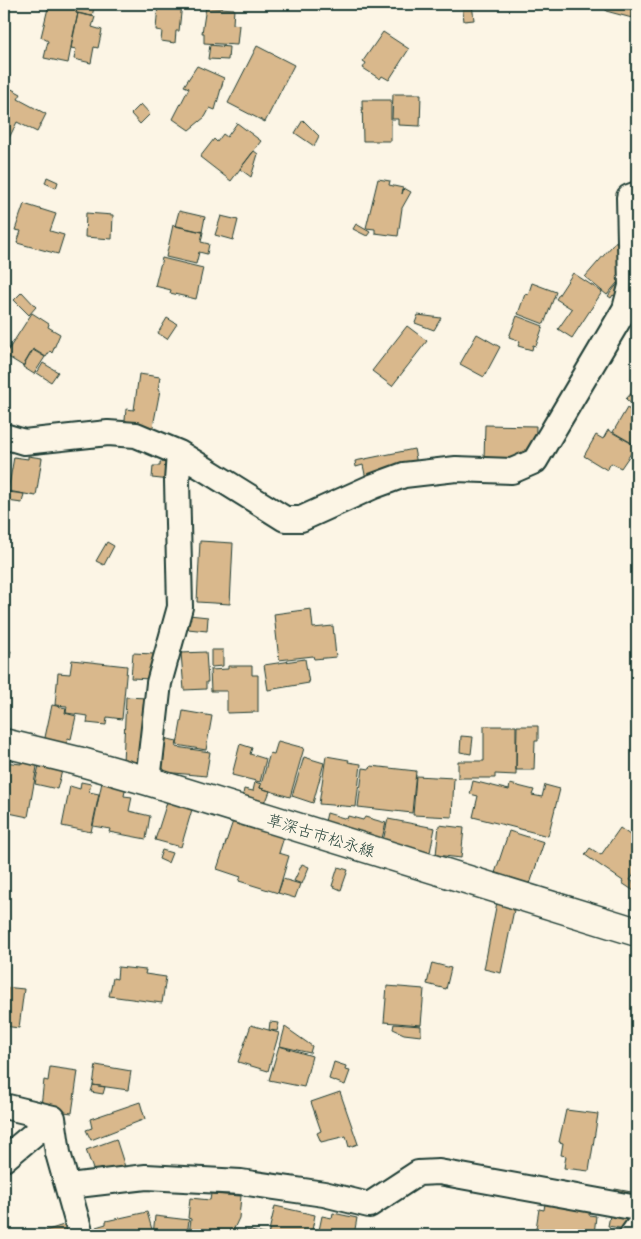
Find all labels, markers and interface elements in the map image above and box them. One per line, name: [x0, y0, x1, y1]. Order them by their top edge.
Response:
street label: 草深古市松永線: [263, 810, 377, 865]

